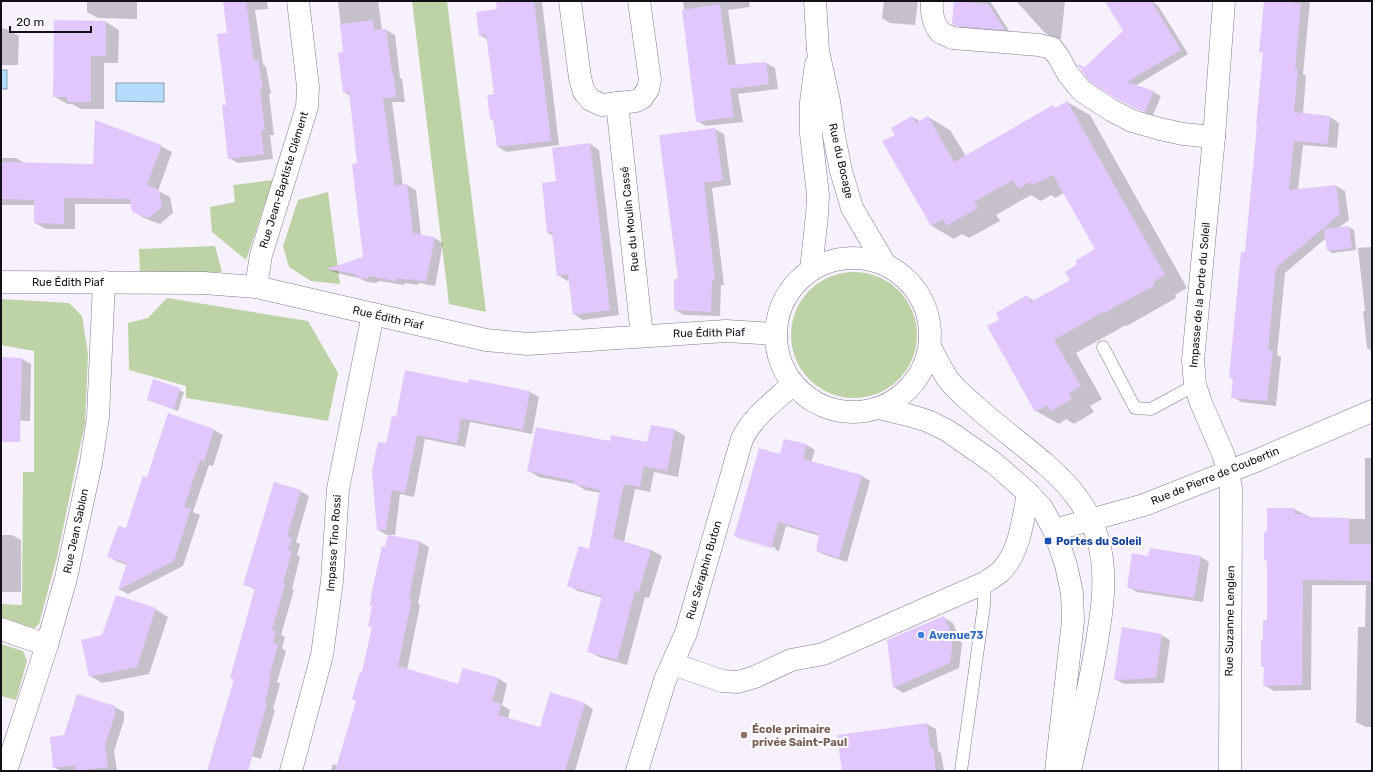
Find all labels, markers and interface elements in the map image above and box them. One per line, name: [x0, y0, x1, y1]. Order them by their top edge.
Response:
scale bar: [10, 8, 91, 34]
text: 20 m: [16, 15, 44, 29]
street label: Rue Jean-Baptiste Clément: [257, 109, 311, 250]
street label: Rue du Bocage: [826, 122, 856, 200]
street label: Rue du Moulin Cassé: [618, 166, 642, 272]
street label: Impasse de la Porte du Soleil: [1187, 222, 1213, 368]
street label: Rue Édith Piaf: [32, 276, 105, 289]
street label: Rue Édith Piaf: [351, 304, 425, 333]
street label: Rue Édith Piaf: [673, 326, 746, 340]
street label: Rue de Pierre de Coubertin: [1149, 444, 1281, 508]
street label: Rue Jean Sablon: [61, 487, 91, 575]
street label: Impasse Tino Rossi: [324, 494, 344, 592]
street label: Rue Séraphin Buton: [684, 519, 724, 621]
place label: Portes du Soleil: [1056, 535, 1142, 548]
marker: Portes du Soleil: [1043, 536, 1053, 546]
street label: Rue Suzanne Lenglen: [1223, 565, 1237, 677]
place label: Avenue73: [929, 629, 984, 642]
marker: Avenue73: [916, 630, 926, 640]
place label: École primaire privée Saint-Paul: [752, 723, 847, 749]
marker: École primaire privée Saint-Paul: [739, 730, 749, 740]

